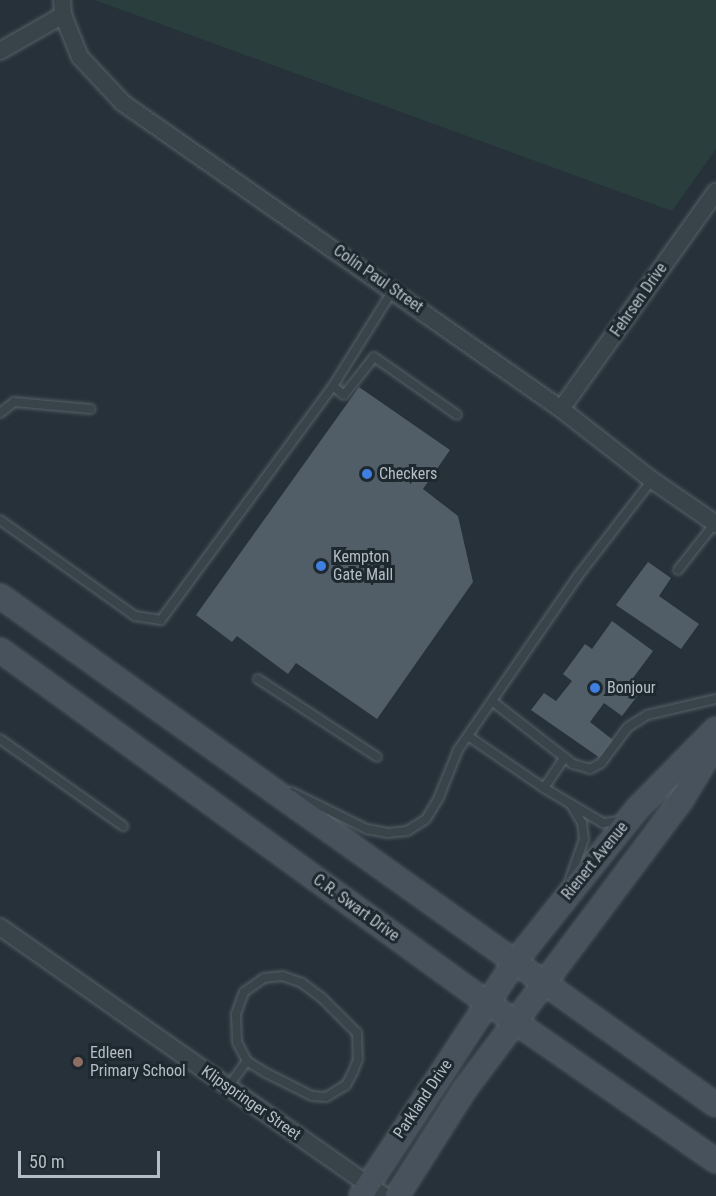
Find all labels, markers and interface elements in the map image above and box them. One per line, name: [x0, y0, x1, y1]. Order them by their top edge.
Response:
street label: Colin Paul Street: [330, 241, 426, 317]
street label: Fehrsen Drive: [607, 259, 671, 341]
place label: Checkers: [379, 464, 437, 484]
marker: Checkers: [360, 467, 374, 481]
place label: Kempton Gate Mall: [333, 547, 393, 585]
marker: Kempton Gate Mall: [314, 559, 328, 573]
place label: Bonjour: [607, 678, 656, 698]
marker: Bonjour: [588, 681, 602, 695]
street label: Rienert Avenue: [558, 818, 632, 904]
street label: C.R. Swart Drive: [309, 870, 403, 946]
place label: Edleen Primary School: [90, 1043, 186, 1081]
marker: Edleen Primary School: [71, 1055, 85, 1069]
street label: Parkland Drive: [390, 1056, 456, 1142]
street label: Klipspringer Street: [198, 1062, 304, 1144]
scale bar: [21, 1139, 164, 1177]
text: 50 m: [29, 1151, 64, 1172]

